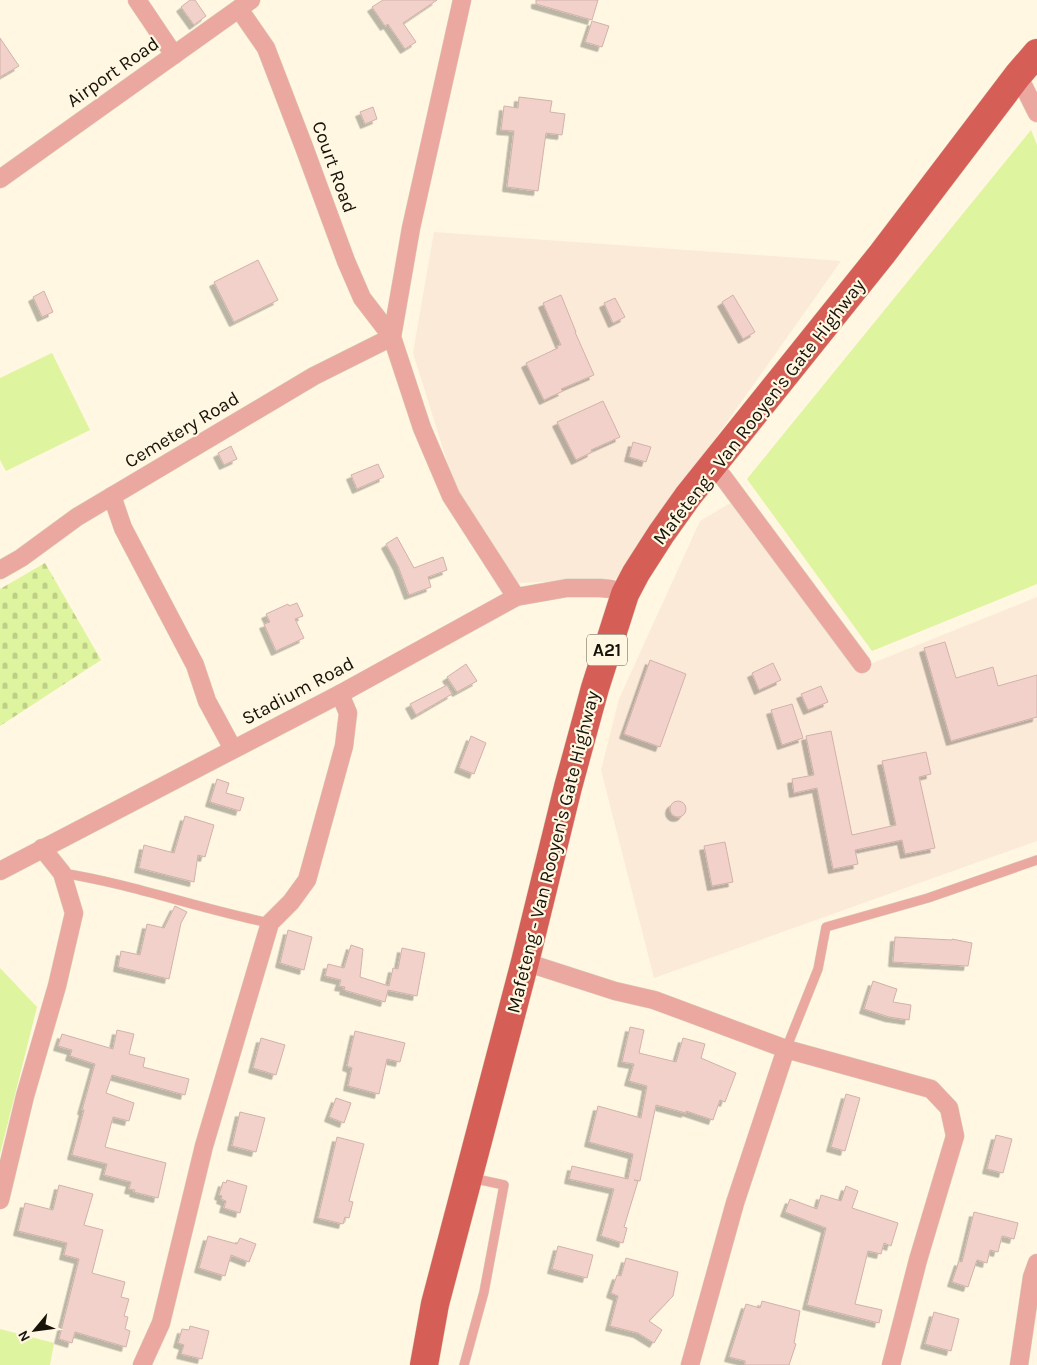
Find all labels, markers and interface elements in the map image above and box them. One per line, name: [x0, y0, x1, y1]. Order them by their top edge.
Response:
street label: Airport Road: [63, 32, 163, 112]
street label: Court Road: [307, 118, 361, 216]
street label: Mafeteng - Van Rooyen's Gate Highway: [648, 275, 870, 549]
street label: Cemetery Road: [121, 387, 243, 473]
road number: A21: [587, 634, 627, 666]
street label: Stadium Road: [238, 652, 358, 730]
street label: Mafeteng - Van Rooyen's Gate Highway: [502, 688, 604, 1015]
north arrow: [10, 1305, 60, 1355]
text: N: [14, 1328, 34, 1345]

